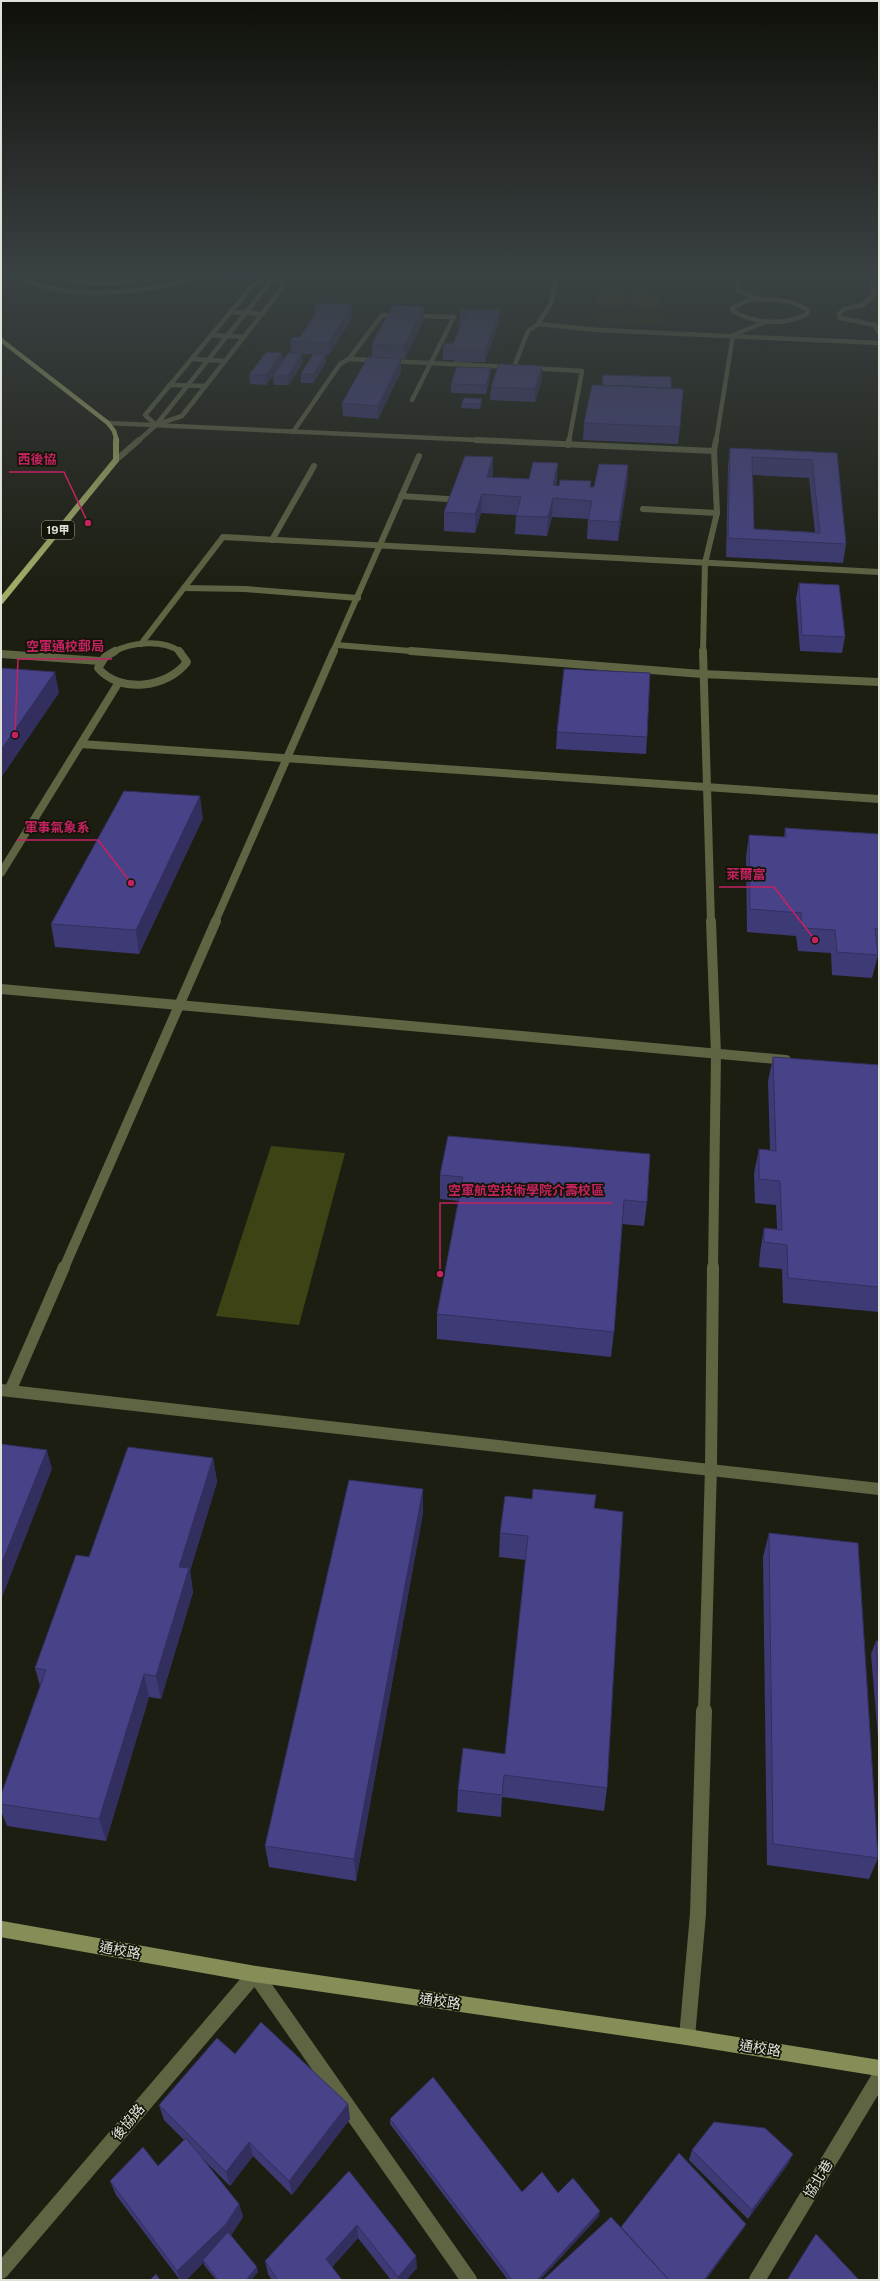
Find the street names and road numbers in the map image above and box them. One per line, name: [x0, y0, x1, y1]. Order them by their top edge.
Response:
road number: 19甲: [42, 521, 74, 539]
street label: 通校路: [98, 1938, 142, 1962]
street label: 通校路: [418, 1990, 462, 2012]
street label: 通校路: [738, 2037, 782, 2059]
street label: 後協路: [108, 2101, 148, 2143]
street label: 協北巷: [800, 2157, 836, 2201]

